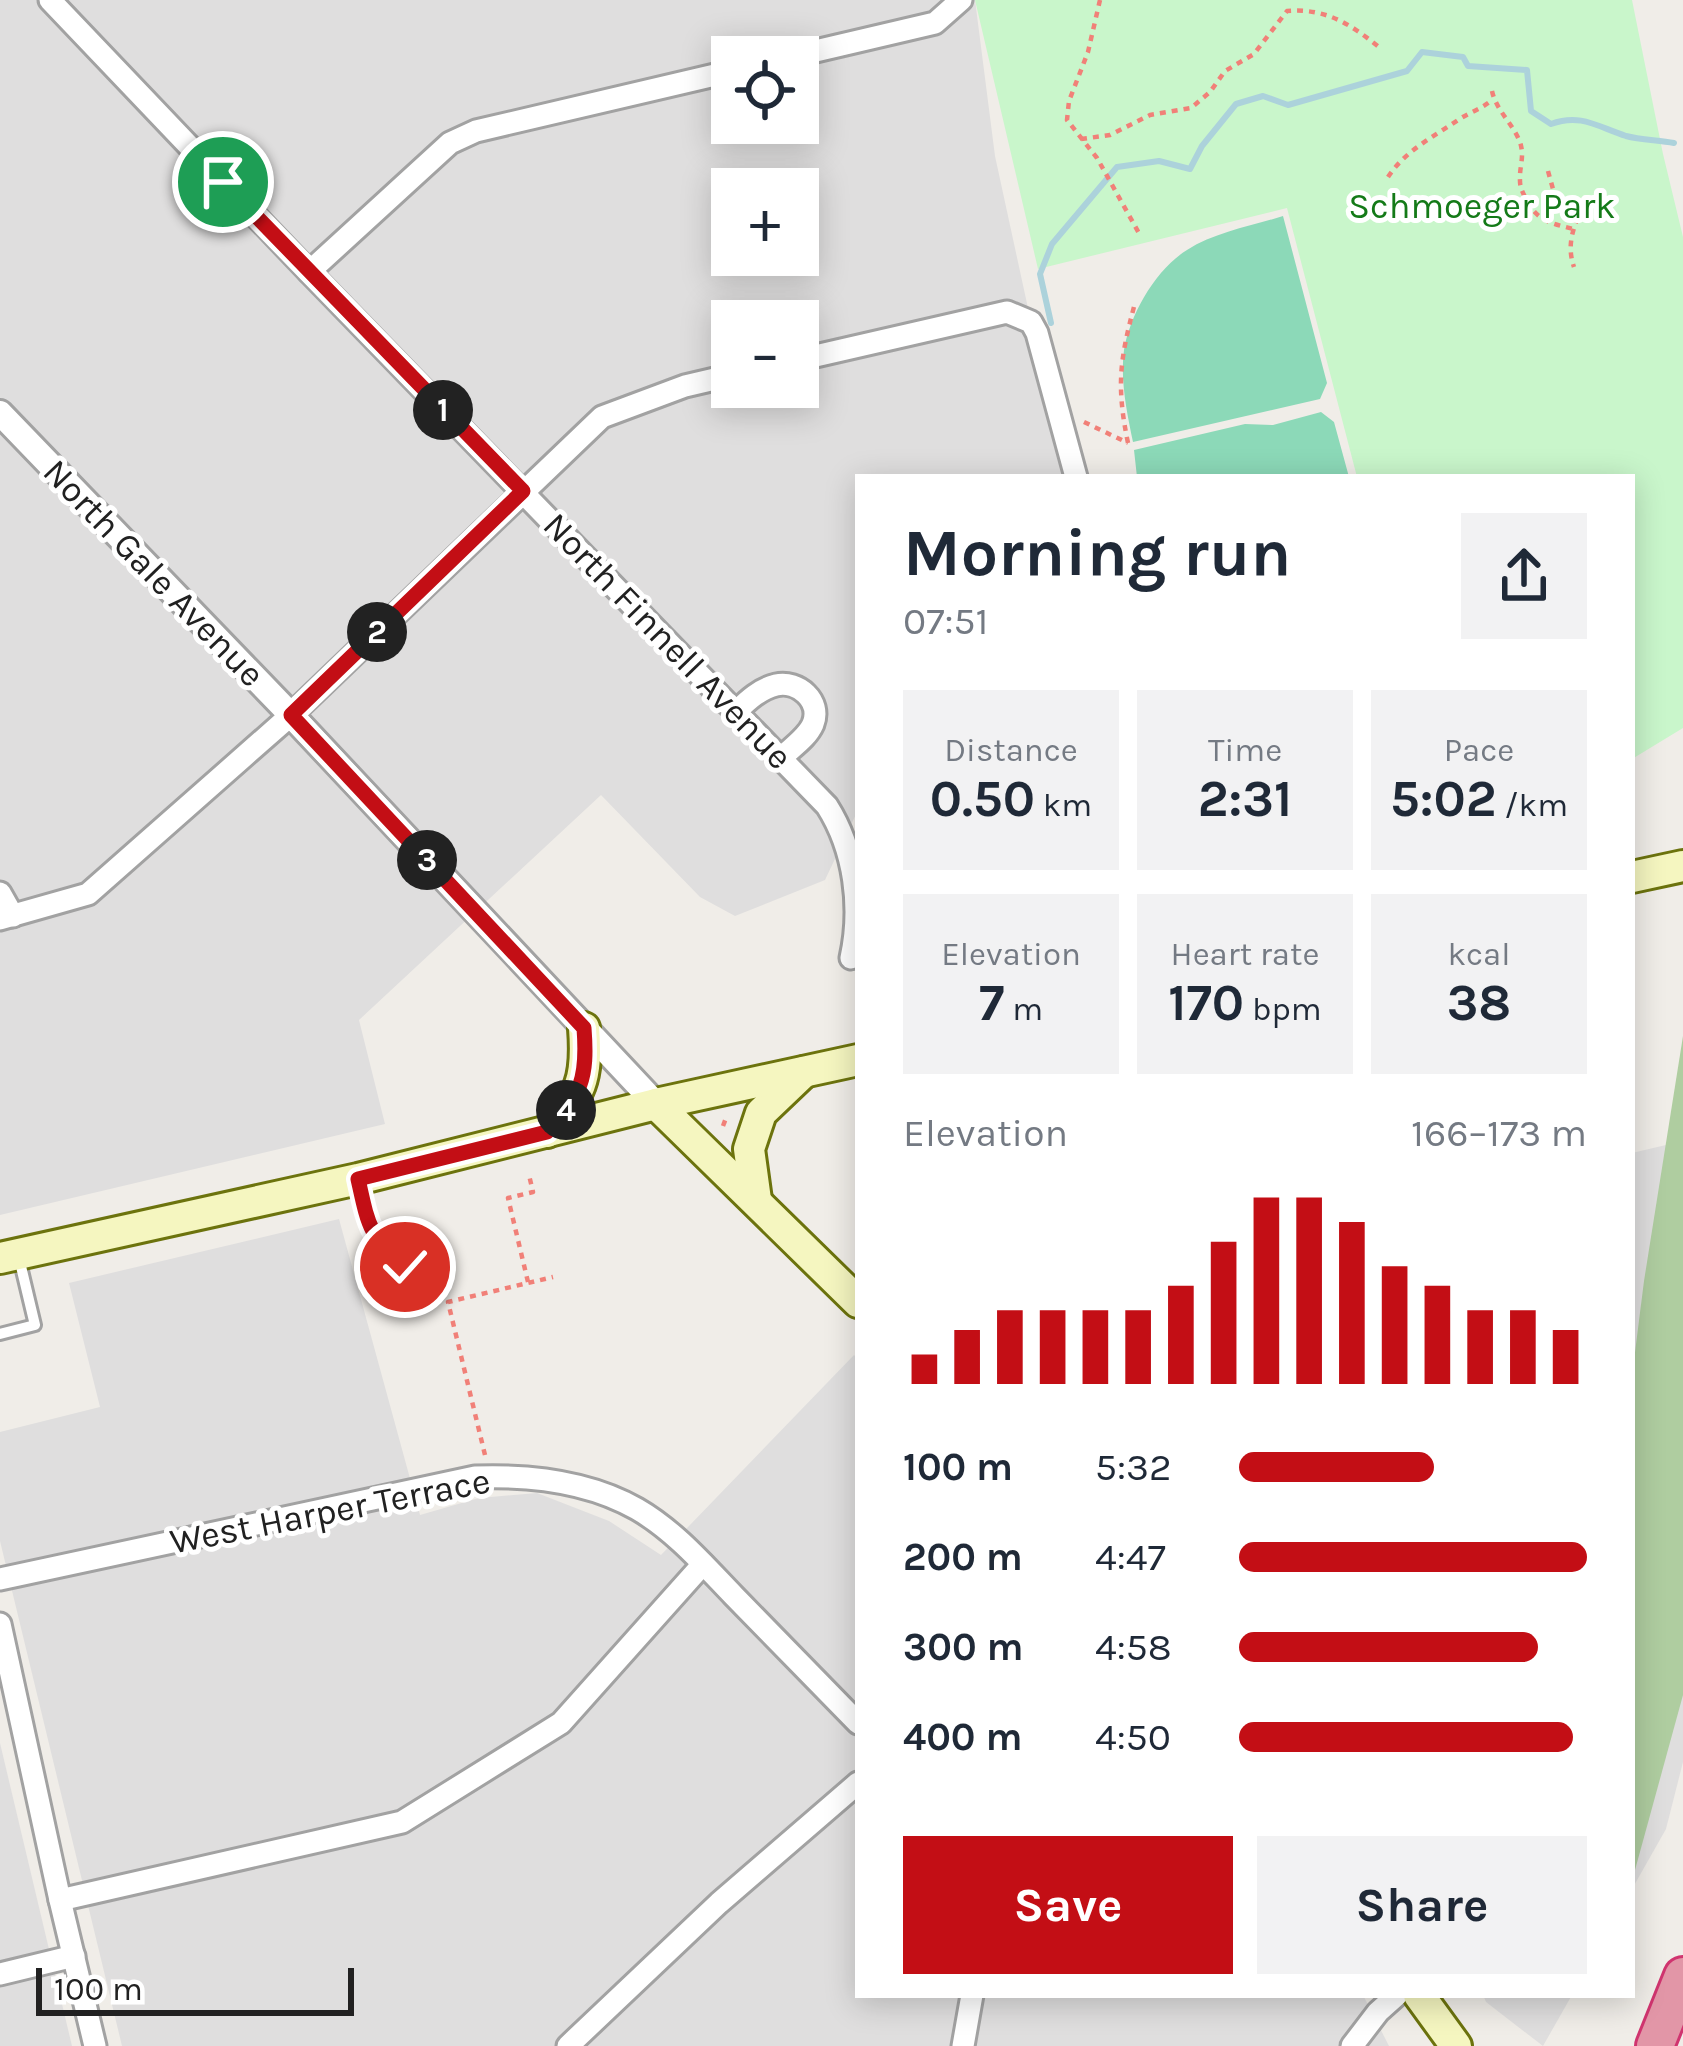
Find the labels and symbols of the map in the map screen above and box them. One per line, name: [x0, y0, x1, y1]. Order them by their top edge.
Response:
pin: [172, 131, 274, 233]
park label: Schmoeger Park: [1348, 185, 1616, 227]
pin: 1: [413, 380, 473, 440]
street label: North Gale Avenue: [35, 451, 273, 695]
street label: North Finnell Avenue: [535, 504, 801, 778]
pin: 2: [347, 602, 407, 662]
pin: 3: [397, 830, 457, 890]
pin: 4: [536, 1080, 596, 1140]
pin: [354, 1216, 456, 1318]
street label: West Harper Terrace: [166, 1459, 494, 1563]
scale bar: [36, 1962, 354, 2015]

